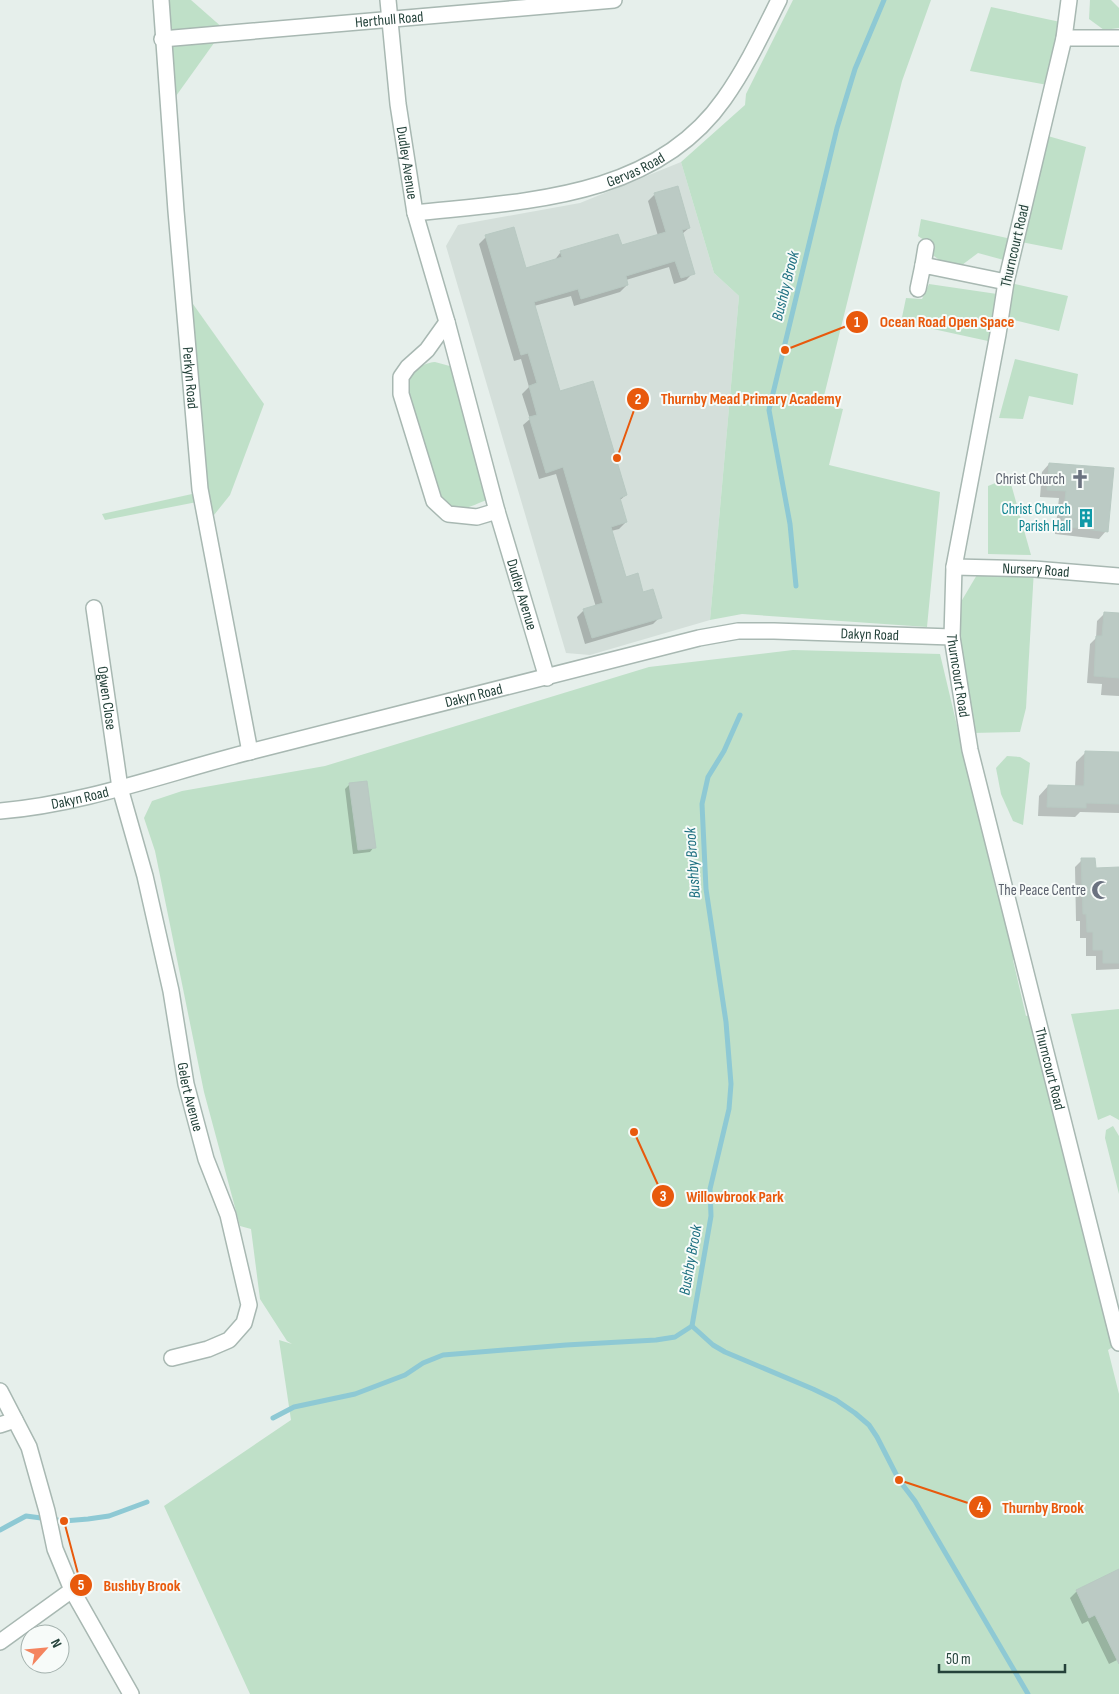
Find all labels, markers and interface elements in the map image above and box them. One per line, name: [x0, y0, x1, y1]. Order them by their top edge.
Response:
street label: Herthull Road: [354, 7, 424, 32]
street label: Dudley Avenue: [392, 125, 422, 201]
street label: Gervas Road: [604, 148, 668, 191]
street label: Thurncourt Road: [996, 203, 1034, 289]
water label: Bushby Brook: [768, 248, 804, 323]
callout: Ocean Road Open Space: [845, 306, 1024, 337]
text: 1: [854, 313, 860, 332]
text: Ocean Road Open Space: [880, 313, 1014, 332]
street label: Perkyn Road: [178, 346, 203, 410]
callout: Thurnby Mead Primary Academy: [626, 383, 851, 414]
text: 2: [635, 390, 641, 409]
text: Thurnby Mead Primary Academy: [661, 390, 842, 409]
church icon: Christ Church: [1069, 468, 1091, 490]
place label: Christ Church: [995, 470, 1065, 489]
place label: Christ Church Parish Hall: [1001, 500, 1071, 536]
building icon: Christ Church Parish Hall: [1075, 507, 1097, 529]
street label: Dudley Avenue: [502, 556, 542, 632]
street label: Nursery Road: [1002, 559, 1070, 581]
street label: Dakyn Road: [840, 624, 899, 645]
street label: Thurncourt Road: [942, 634, 974, 719]
street label: Ogwen Close: [93, 665, 121, 731]
street label: Dakyn Road: [443, 679, 504, 712]
street label: Dakyn Road: [50, 782, 111, 813]
water label: Bushby Brook: [681, 826, 705, 899]
mosque icon: The Peace Centre: [1090, 879, 1112, 901]
place label: The Peace Centre: [998, 881, 1086, 900]
street label: Thurncourt Road: [1031, 1026, 1070, 1112]
street label: Gelert Avenue: [173, 1061, 208, 1134]
callout: Willowbrook Park: [651, 1181, 793, 1212]
text: 3: [660, 1187, 667, 1206]
text: Willowbrook Park: [686, 1188, 784, 1207]
water label: Bushby Brook: [675, 1222, 707, 1297]
callout: Thurnby Brook: [967, 1492, 1094, 1523]
text: 4: [977, 1498, 984, 1517]
text: Thurnby Brook: [1002, 1499, 1084, 1518]
callout: Bushby Brook: [68, 1569, 190, 1600]
text: 5: [78, 1576, 85, 1595]
text: Bushby Brook: [104, 1577, 181, 1596]
north arrow: [20, 1624, 70, 1674]
text: N: [47, 1636, 65, 1651]
scale bar: [939, 1642, 1065, 1674]
text: 50 m: [946, 1650, 971, 1669]

